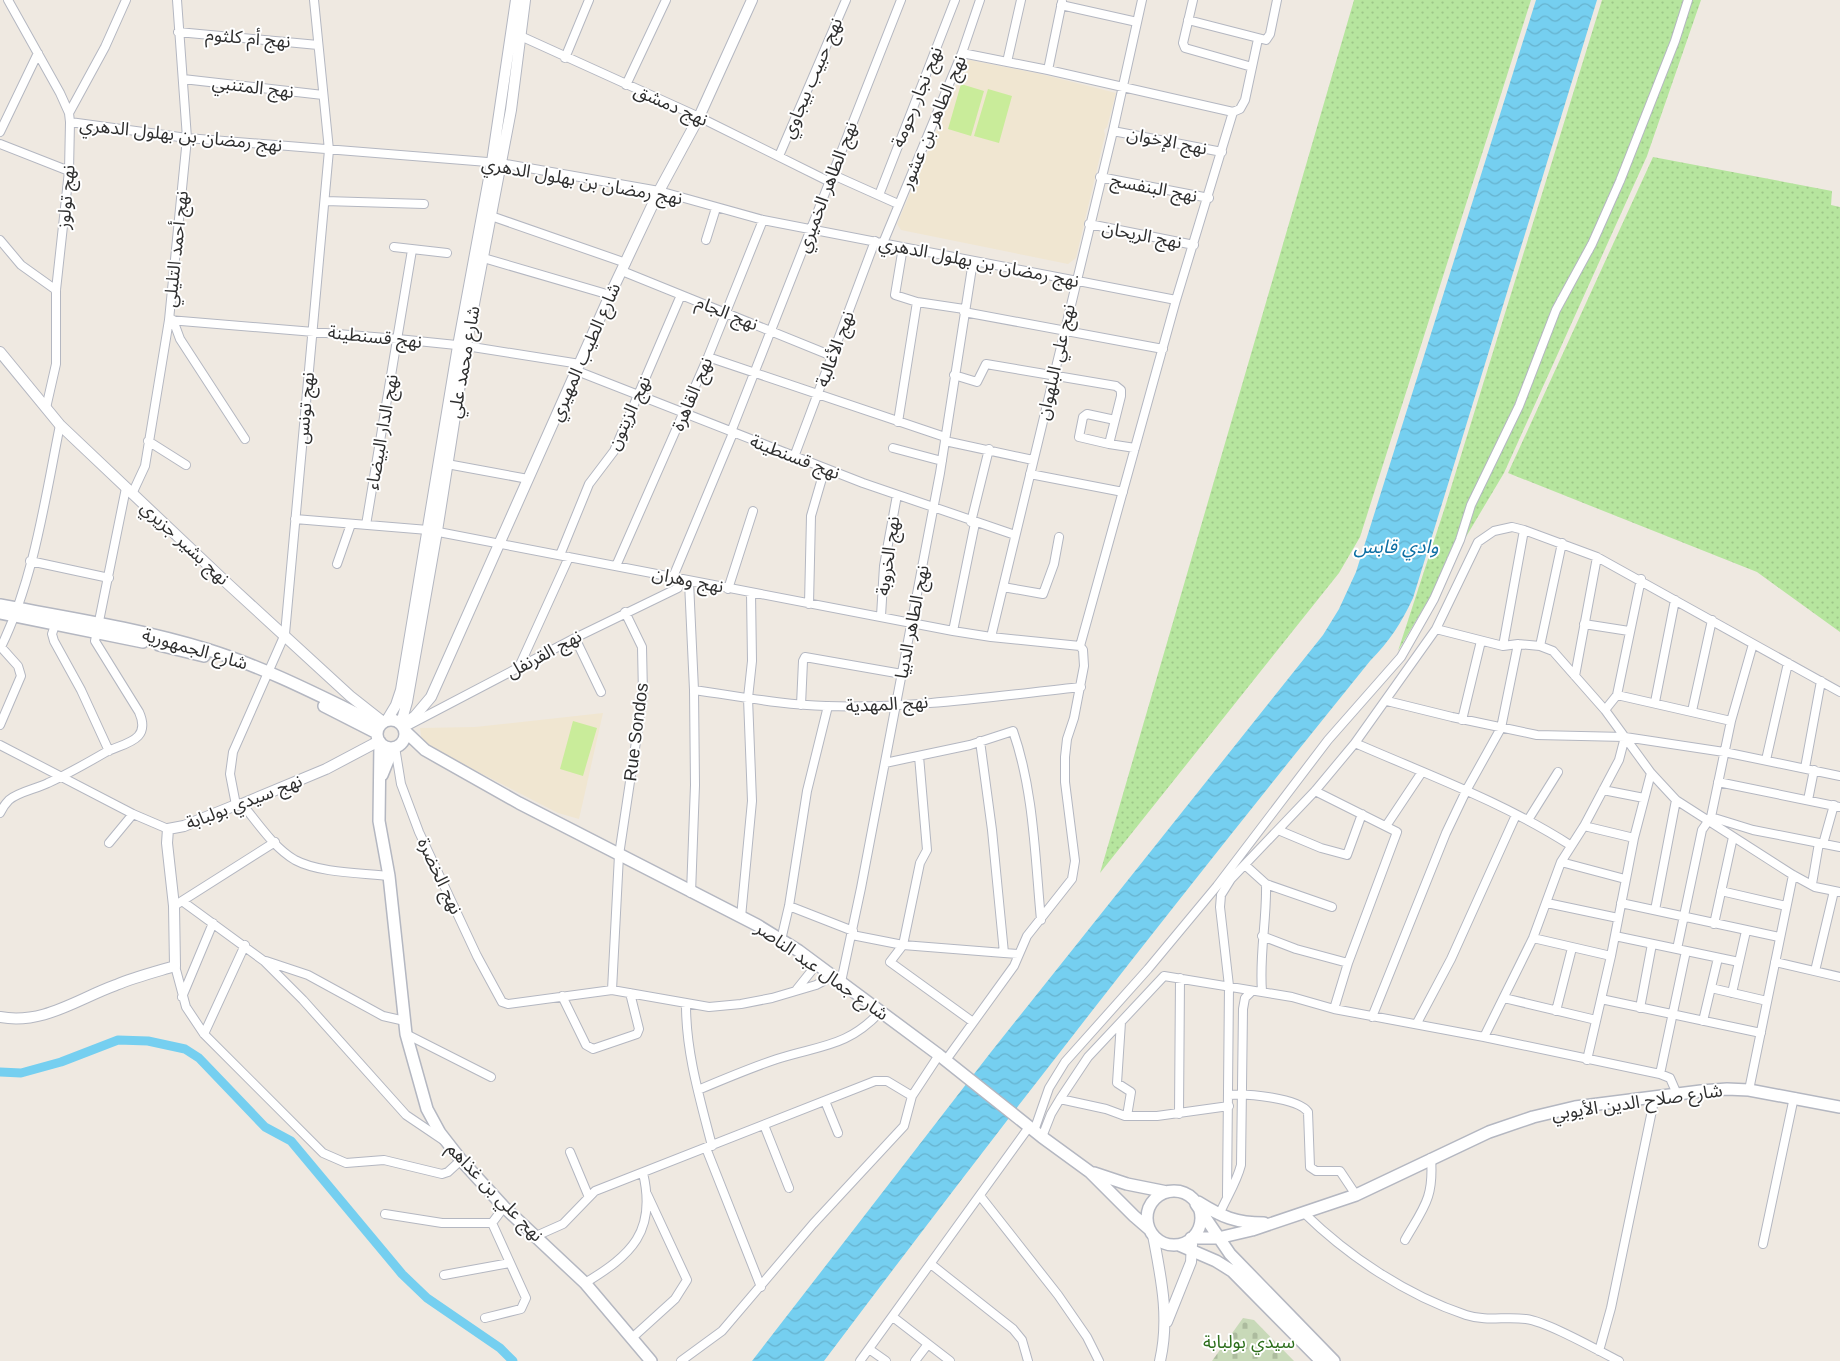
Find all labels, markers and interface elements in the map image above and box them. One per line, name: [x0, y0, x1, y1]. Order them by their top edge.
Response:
street label: نهج حبيب بيجاوي: [778, 15, 849, 142]
street label: نهج أم كلثوم: [204, 23, 291, 56]
street label: نهج نجار رحومة: [888, 44, 949, 151]
street label: نهج الطاهر بن عشور: [896, 52, 973, 194]
street label: نهج المتنبي: [211, 72, 295, 105]
street label: نهج دمشق: [630, 80, 711, 133]
street label: نهج رمضان بن بهلول الدهري: [78, 114, 283, 159]
street label: نهج الطاهر الخميري: [793, 119, 864, 256]
street label: نهج الإخوان: [1125, 123, 1209, 162]
street label: نهج رمضان بن بهلول الدهري: [479, 153, 684, 212]
street label: نهج تولوز: [53, 164, 82, 231]
street label: نهج البنفسج: [1108, 170, 1199, 209]
street label: نهج أحمد التليلي: [159, 190, 195, 309]
street label: نهج الريحان: [1100, 217, 1183, 255]
street label: نهج رمضان بن بهلول الدهري: [877, 233, 1081, 294]
street label: شارع الطيب المهيري: [546, 280, 628, 426]
street label: نهج الجام: [692, 292, 761, 338]
street label: نهج علي البلهوان: [1033, 302, 1082, 423]
street label: شارع محمد علي: [444, 304, 488, 420]
street label: نهج الأغالبة: [812, 308, 861, 391]
street label: نهج قسنطينة: [327, 322, 423, 355]
street label: نهج القاهرة: [668, 354, 719, 435]
street label: نهج تونس: [292, 371, 321, 445]
street label: نهج الدار البيضاء: [362, 373, 405, 492]
street label: نهج الزيتون: [603, 373, 658, 454]
street label: نهج قسنطينة: [746, 431, 843, 486]
street label: نهج بشير جزيري: [135, 497, 233, 591]
street label: نهج الخروبة: [873, 515, 906, 597]
water label: وادي قابس: [1353, 536, 1439, 561]
street label: نهج وهران: [650, 563, 725, 600]
street label: نهج الطاهر الدبيا: [891, 563, 936, 681]
street label: شارع الجمهورية: [139, 624, 250, 677]
street label: نهج القرنفل: [503, 626, 586, 685]
street label: Rue Sondos: [620, 682, 652, 782]
street label: نهج المهدية: [845, 692, 929, 719]
street label: نهج سيدي بولبابة: [183, 771, 306, 836]
street label: نهج الخضرة: [411, 835, 466, 919]
street label: شارع جمال عبد الناصر: [749, 917, 892, 1028]
street label: شارع صلاح الدين الأيوبي: [1550, 1080, 1724, 1128]
street label: نهج علي بن غذاهم: [440, 1138, 547, 1248]
park label: سيدي بولبابة: [1203, 1332, 1295, 1355]

